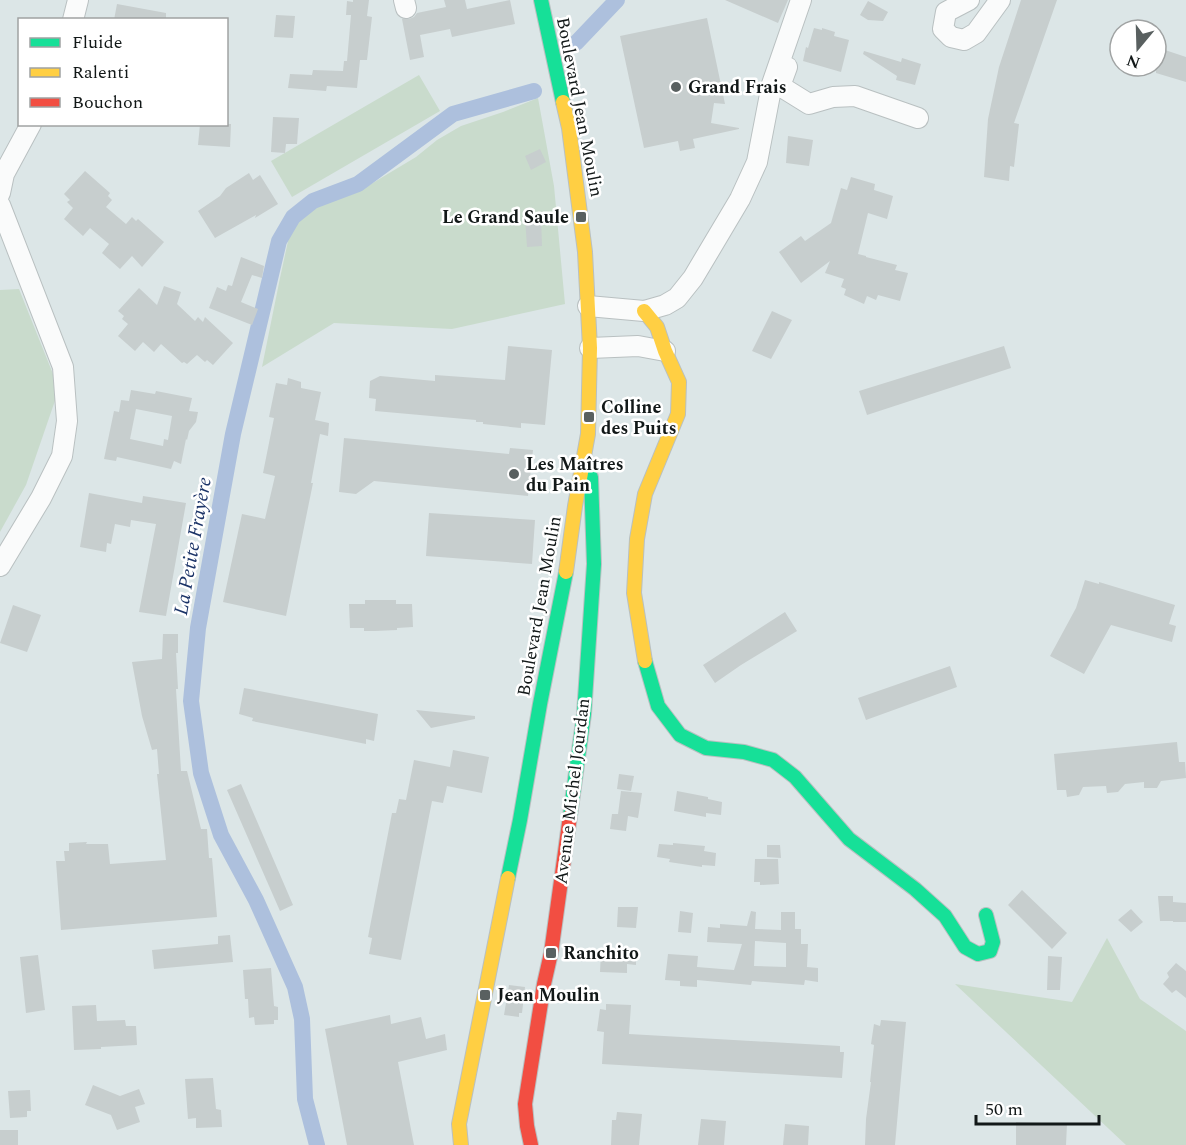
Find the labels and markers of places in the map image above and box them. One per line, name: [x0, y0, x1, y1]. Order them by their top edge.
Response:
place label: Grand Frais: [688, 74, 787, 101]
marker: Grand Frais: [669, 80, 683, 94]
place label: Le Grand Saule: [442, 204, 569, 231]
marker: Le Grand Saule: [574, 210, 588, 224]
place label: Colline des Puits: [601, 394, 677, 442]
marker: Colline des Puits: [582, 410, 596, 424]
place label: Les Maîtres du Pain: [526, 451, 624, 499]
marker: Les Maîtres du Pain: [507, 467, 521, 481]
place label: Ranchito: [563, 940, 639, 967]
marker: Ranchito: [544, 946, 558, 960]
place label: Jean Moulin: [497, 982, 600, 1009]
marker: Jean Moulin: [478, 988, 492, 1002]

